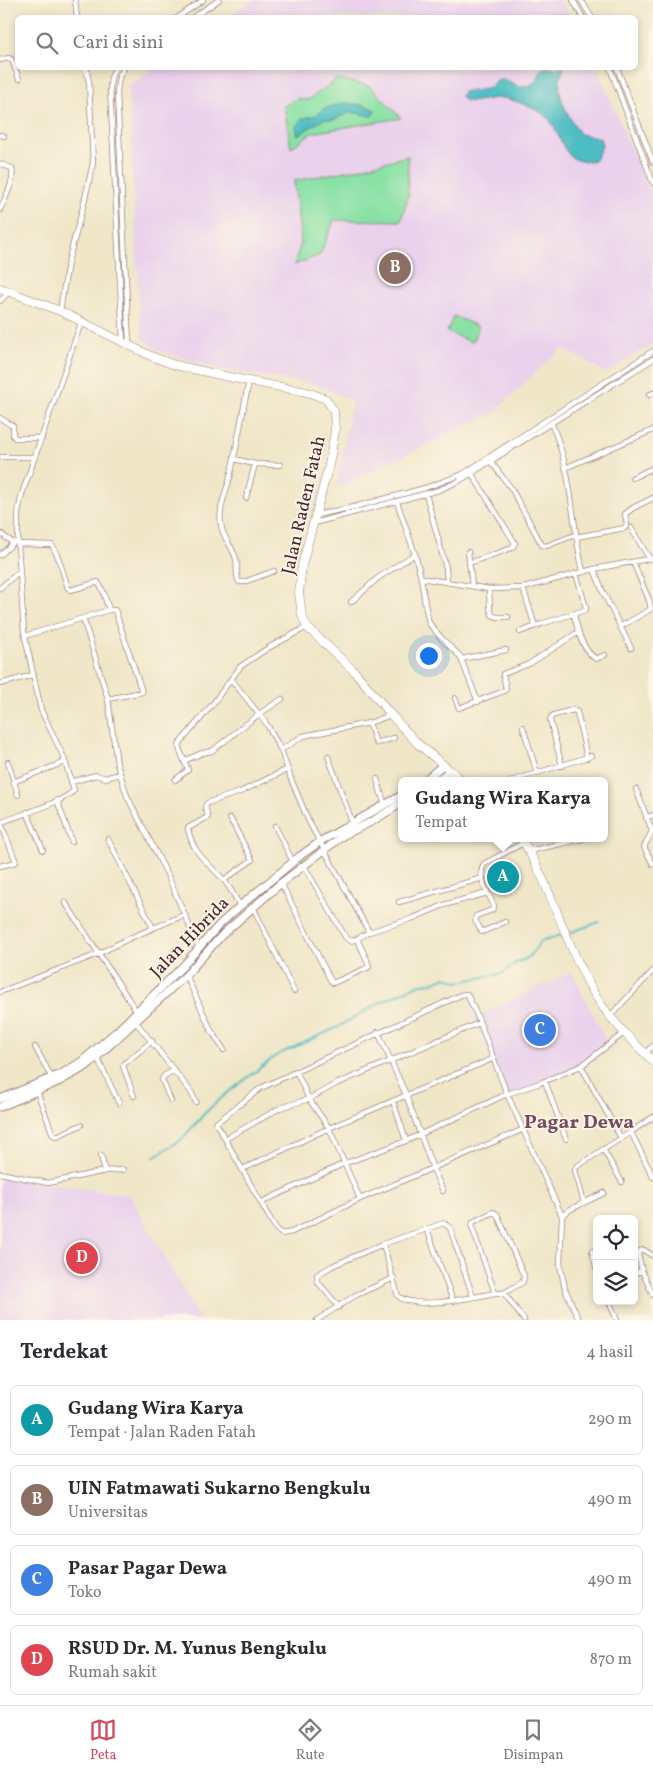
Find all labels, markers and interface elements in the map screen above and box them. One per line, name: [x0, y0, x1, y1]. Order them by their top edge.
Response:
search box: [15, 15, 638, 70]
icon: search: [33, 29, 61, 57]
text: Cari di sini: [73, 30, 164, 56]
pin: B: [379, 249, 411, 287]
street label: Jalan Raden Fatah: [276, 433, 333, 577]
your location: [416, 643, 442, 669]
popup: [398, 777, 608, 842]
text: Gudang Wira Karya: [415, 786, 591, 812]
text: Tempat: [415, 812, 468, 834]
pin: A: [487, 858, 519, 896]
street label: Jalan Hibrida: [145, 892, 235, 984]
pin: C: [524, 1011, 556, 1049]
district label: Pagar Dewa: [524, 1109, 634, 1137]
map controls: [593, 1215, 638, 1305]
button: locate: [593, 1215, 638, 1260]
pin: D: [66, 1239, 98, 1277]
button: layers: [593, 1260, 638, 1305]
text: Terdekat: [20, 1338, 108, 1367]
text: 4 hasil: [586, 1342, 633, 1364]
text: Gudang Wira Karya: [68, 1396, 244, 1422]
text: A: [31, 1409, 43, 1431]
text: 290 m: [588, 1409, 632, 1431]
text: Tempat · Jalan Raden Fatah: [68, 1422, 256, 1444]
text: UIN Fatmawati Sukarno Bengkulu: [68, 1476, 371, 1502]
text: B: [32, 1489, 42, 1511]
text: 490 m: [587, 1489, 632, 1511]
text: Universitas: [68, 1502, 148, 1524]
text: Pasar Pagar Dewa: [68, 1556, 227, 1582]
text: C: [32, 1569, 42, 1591]
text: 490 m: [587, 1569, 632, 1591]
text: Toko: [68, 1582, 102, 1604]
text: RSUD Dr. M. Yunus Bengkulu: [68, 1636, 327, 1662]
text: D: [31, 1649, 43, 1671]
text: 870 m: [590, 1649, 632, 1671]
text: Rumah sakit: [68, 1662, 157, 1684]
tab: Peta: [89, 1716, 117, 1765]
tab: Rute: [296, 1716, 325, 1765]
tab: Disimpan: [503, 1716, 564, 1765]

